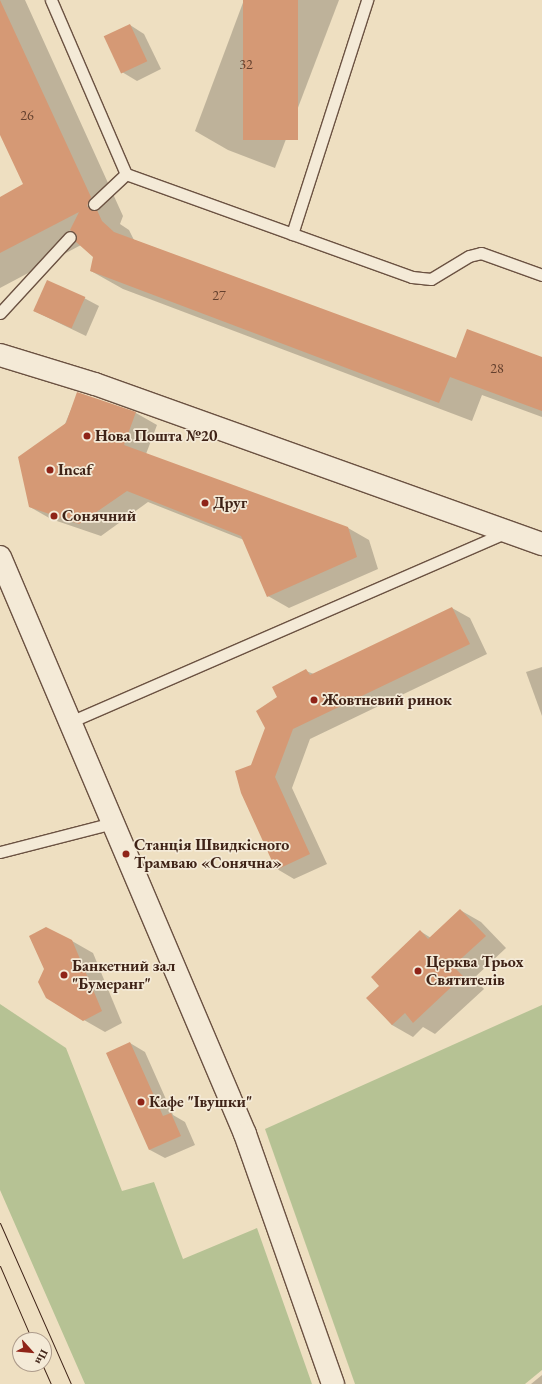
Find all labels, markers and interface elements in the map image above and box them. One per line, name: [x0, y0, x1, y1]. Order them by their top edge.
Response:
house number: 32: [239, 56, 253, 72]
house number: 26: [20, 107, 34, 123]
house number: 27: [212, 287, 226, 303]
house number: 28: [490, 360, 504, 376]
place label: Нова Пошта №20: [95, 426, 217, 446]
marker: Нова Пошта №20: [82, 431, 92, 441]
place label: Incaf: [58, 460, 92, 480]
marker: Incaf: [45, 465, 55, 475]
place label: Друг: [213, 493, 247, 513]
marker: Друг: [200, 498, 210, 508]
place label: Сонячний: [62, 506, 136, 526]
marker: Сонячний: [49, 511, 59, 521]
place label: Жовтневий ринок: [322, 690, 452, 710]
marker: Жовтневий ринок: [309, 695, 319, 705]
place label: Станцiя Швидкiсного Трамваю «Сонячна»: [134, 835, 289, 873]
marker: Станцiя Швидкiсного Трамваю «Сонячна»: [121, 849, 131, 859]
place label: Церква Трьох Святителів: [426, 952, 524, 990]
place label: Банкетний зал "Бумеранг": [72, 956, 175, 994]
marker: Церква Трьох Святителів: [413, 966, 423, 976]
marker: Банкетний зал "Бумеранг": [59, 970, 69, 980]
place label: Кафе "Івушки": [149, 1092, 252, 1112]
marker: Кафе "Івушки": [136, 1097, 146, 1107]
north arrow: [12, 1332, 52, 1372]
text: Пн: [32, 1347, 51, 1367]

